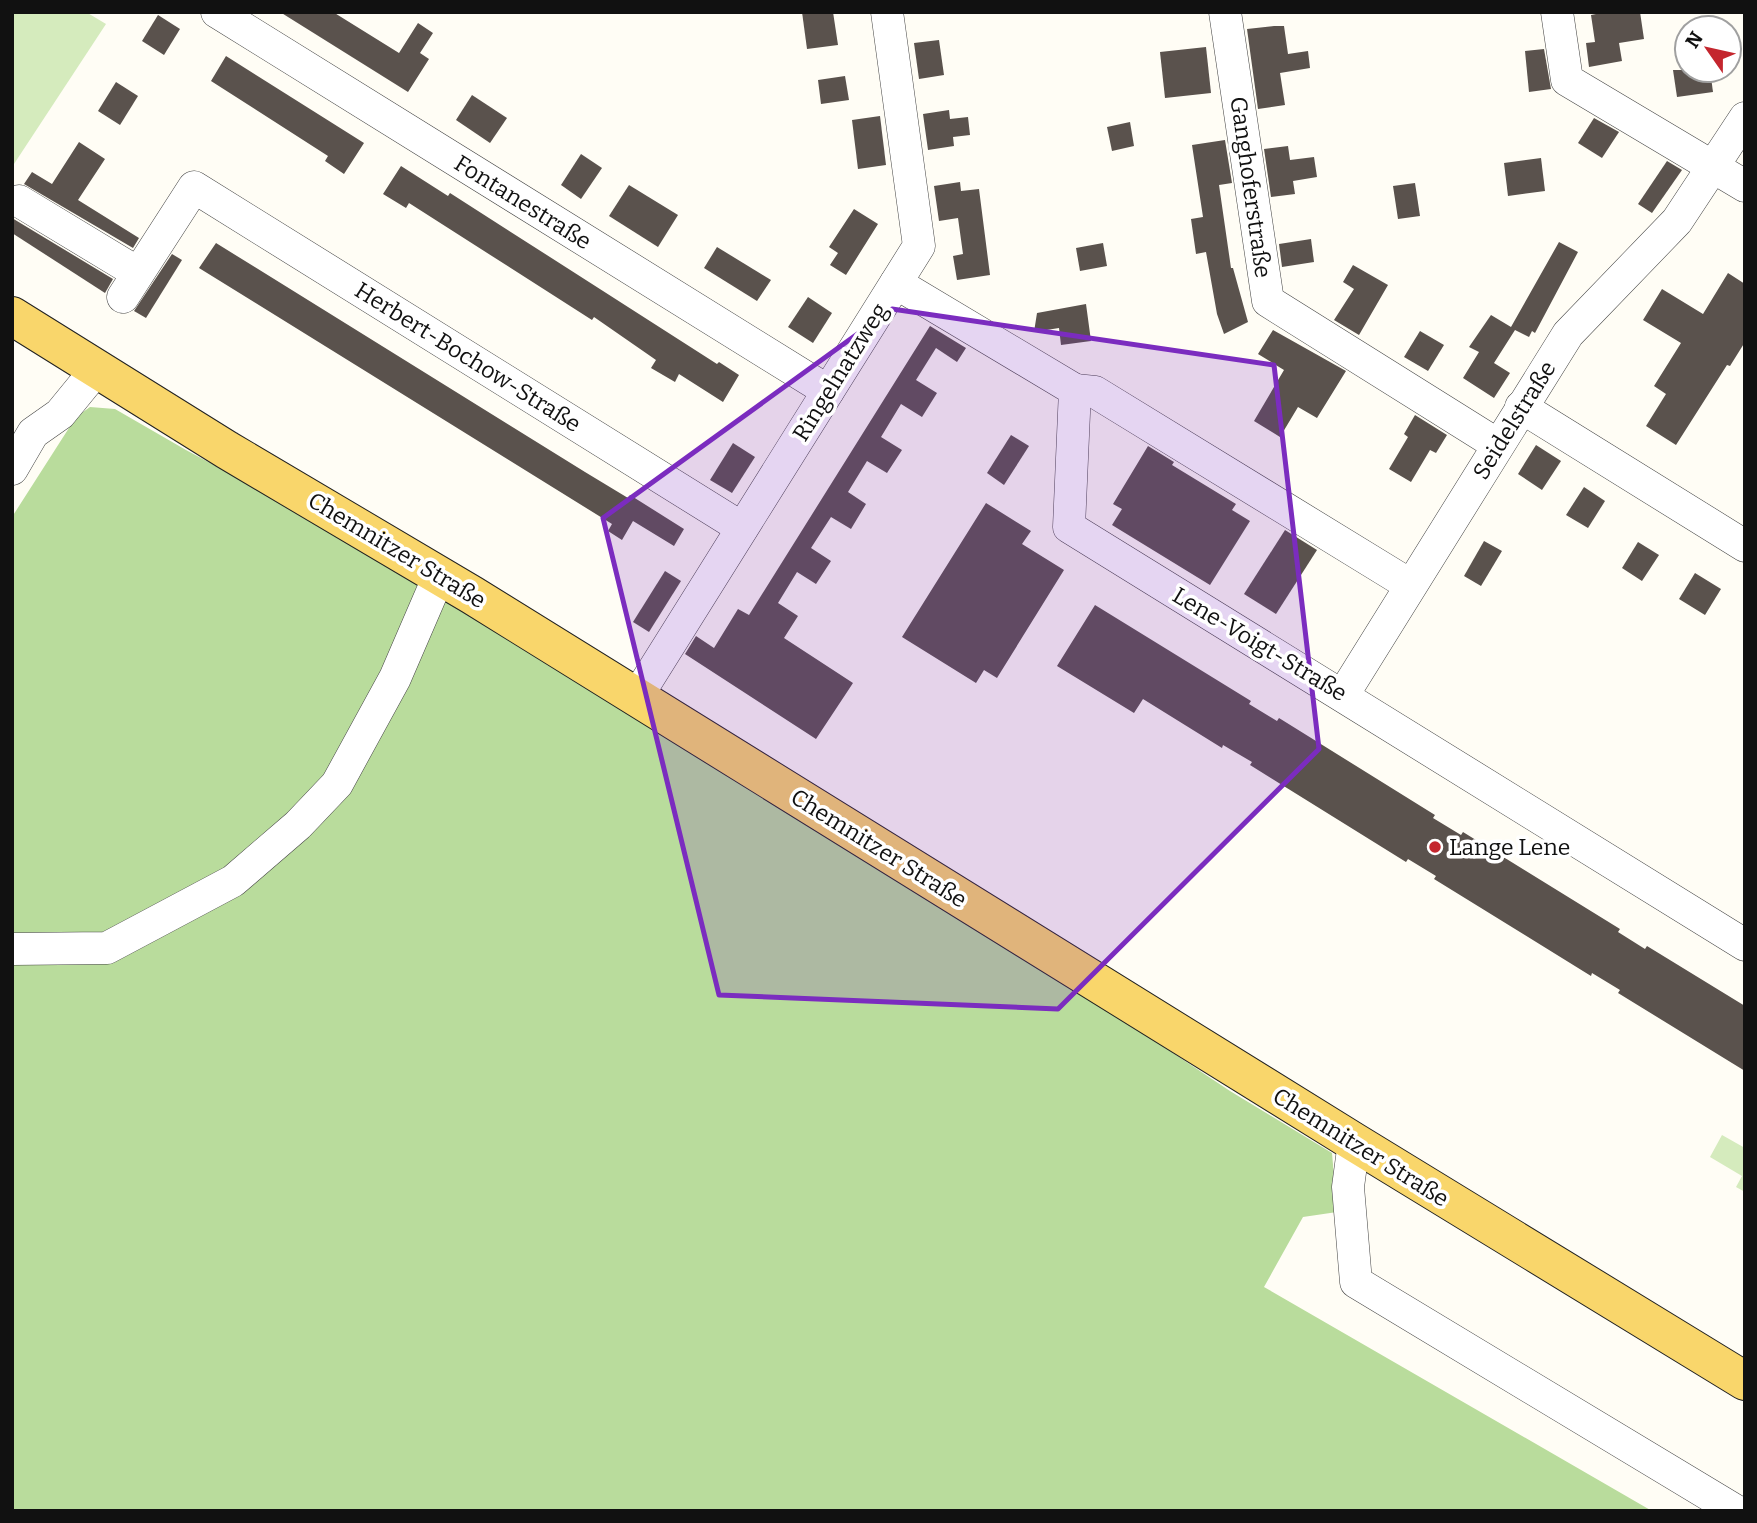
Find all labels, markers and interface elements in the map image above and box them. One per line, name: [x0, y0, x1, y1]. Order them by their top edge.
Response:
north arrow: [1673, 14, 1743, 84]
text: N: [1681, 27, 1708, 52]
street label: Ganghoferstraße: [1224, 95, 1278, 279]
street label: Fontanestraße: [449, 149, 597, 255]
street label: Herbert-Bochow-Straße: [350, 276, 586, 438]
street label: Ringelnatzweg: [786, 298, 894, 446]
street label: Seidelstraße: [1467, 356, 1561, 484]
street label: Chemnitzer Straße: [303, 486, 491, 614]
street label: Lene-Voigt-Straße: [1168, 581, 1352, 707]
street label: Chemnitzer Straße: [786, 783, 972, 913]
place label: Lange Lene: [1449, 833, 1570, 861]
marker: Lange Lene: [1427, 839, 1443, 855]
street label: Chemnitzer Straße: [1268, 1082, 1454, 1212]

